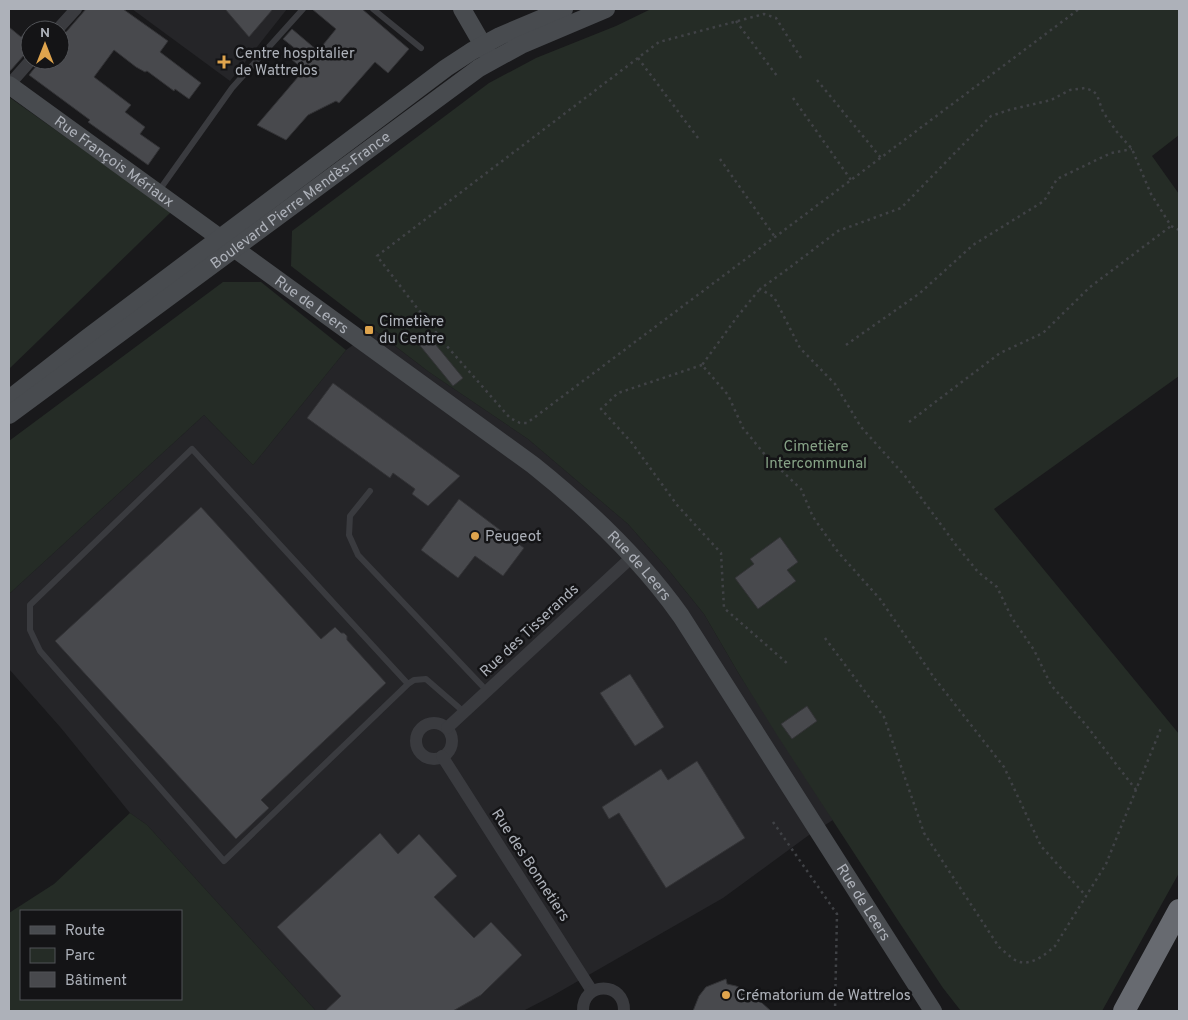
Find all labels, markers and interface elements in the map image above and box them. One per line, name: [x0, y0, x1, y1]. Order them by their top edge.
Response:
north arrow: [20, 20, 70, 70]
text: N: [40, 25, 50, 42]
place label: Centre hospitalier de Wattrelos: [235, 45, 355, 81]
marker: Centre hospitalier de Wattrelos: [217, 55, 231, 69]
street label: Rue François Mériaux: [50, 113, 177, 213]
street label: Boulevard Pierre Mendès-France: [207, 128, 395, 274]
street label: Rue de Leers: [270, 272, 352, 339]
place label: Cimetière du Centre: [379, 313, 444, 349]
marker: Cimetière du Centre: [363, 324, 375, 336]
park label: Cimetière Intercommunal: [765, 438, 867, 474]
place label: Peugeot: [485, 528, 542, 547]
street label: Rue de Leers: [602, 528, 674, 605]
marker: Peugeot: [469, 530, 481, 542]
street label: Rue des Tisserands: [477, 580, 583, 682]
street label: Rue des Bonnetiers: [486, 806, 573, 926]
street label: Rue de Leers: [831, 861, 894, 945]
legend: [20, 910, 182, 1000]
text: Route: [65, 922, 105, 941]
text: Parc: [65, 947, 95, 966]
text: Bâtiment: [65, 972, 127, 991]
place label: Crématorium de Wattrelos: [736, 987, 911, 1006]
marker: Crématorium de Wattrelos: [720, 989, 732, 1001]

